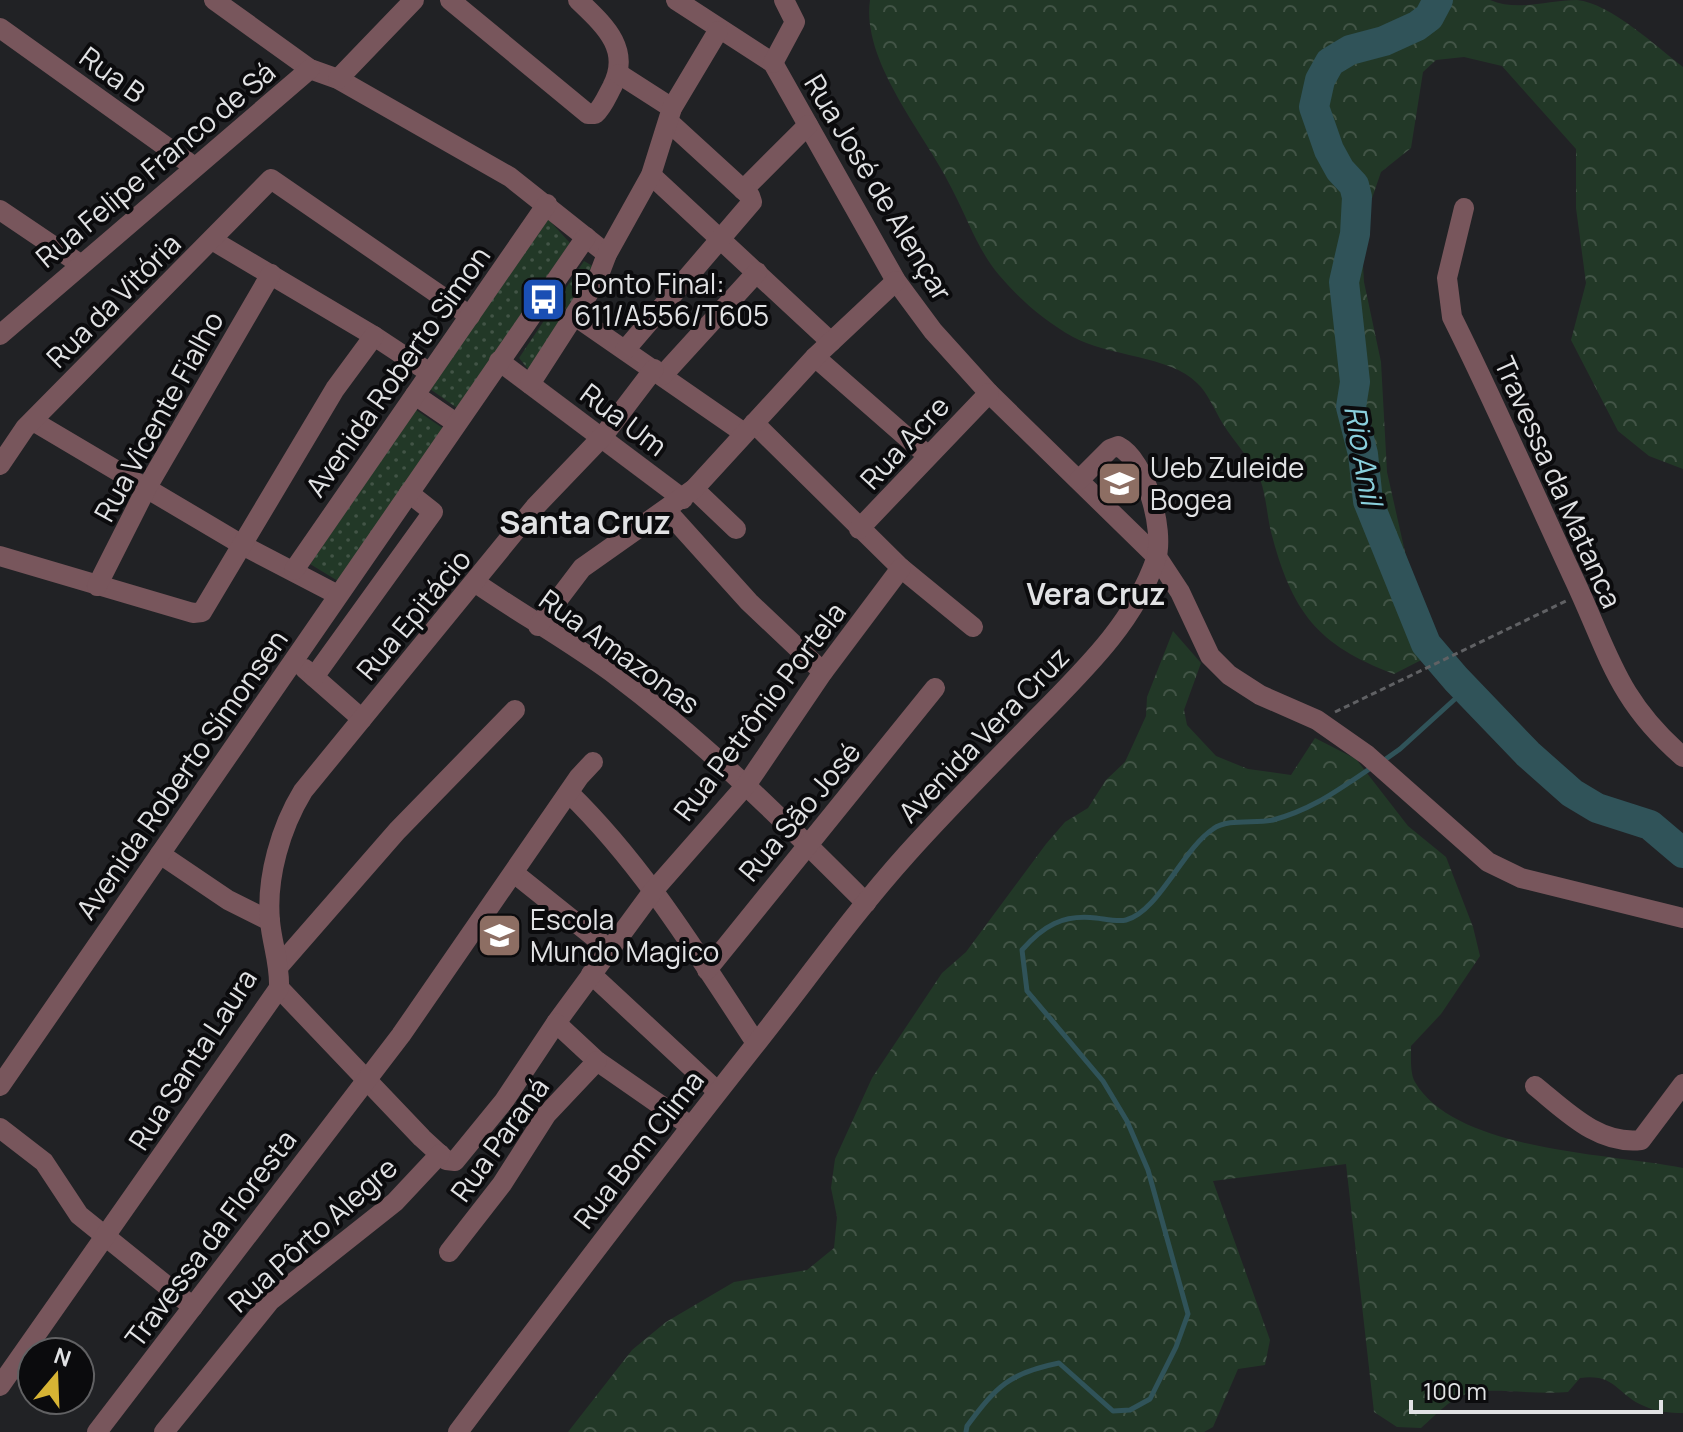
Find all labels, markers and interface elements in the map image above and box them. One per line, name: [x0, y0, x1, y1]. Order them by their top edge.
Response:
street label: Rua B: [72, 37, 154, 111]
street label: Rua Felipe Franco de Sá: [27, 53, 283, 275]
street label: Rua José de Alençar: [796, 67, 962, 307]
street label: Rua da Vitória: [38, 225, 188, 375]
street label: Avenida Roberto Simon: [296, 238, 498, 504]
place label: Ponto Final: 611/A556/T605: [574, 264, 769, 334]
bus stop icon: Ponto Final: 611/A556/T605: [519, 275, 567, 323]
street label: Rua Vicente Fialho: [85, 304, 231, 528]
street label: Travessa da Matanca: [1486, 350, 1632, 614]
street label: Rua Um: [573, 374, 675, 464]
street label: Rua Acre: [851, 387, 957, 497]
water label: Rio Anil: [1335, 402, 1394, 512]
place label: Ueb Zuleide Bogea: [1150, 448, 1304, 518]
school or university icon: Ueb Zuleide Bogea: [1095, 459, 1143, 507]
district label: Santa Cruz: [499, 500, 671, 544]
street label: Rua Epitácio: [347, 541, 479, 687]
district label: Vera Cruz: [1026, 573, 1166, 614]
street label: Rua Amazonas: [532, 580, 708, 722]
street label: Rua Petrônio Portela: [664, 594, 854, 828]
street label: Avenida Roberto Símonsen: [66, 622, 296, 926]
street label: Avenida Vera Cruz: [889, 638, 1077, 830]
street label: Rua São José: [730, 733, 868, 889]
place label: Escola Mundo Magico: [530, 900, 719, 970]
school or university icon: Escola Mundo Magico: [475, 911, 523, 959]
street label: Rua Santa Laura: [119, 961, 265, 1157]
street label: Rua Bom Clima: [564, 1062, 712, 1236]
street label: Rua Paraná: [441, 1069, 557, 1209]
street label: Travessa da Floresta: [116, 1122, 304, 1354]
street label: Rua Pôrto Alegre: [219, 1148, 405, 1320]
north arrow: [16, 1336, 96, 1416]
text: N: [50, 1340, 75, 1374]
scale bar: [1411, 1364, 1661, 1414]
text: 100 m: [1423, 1374, 1487, 1407]

